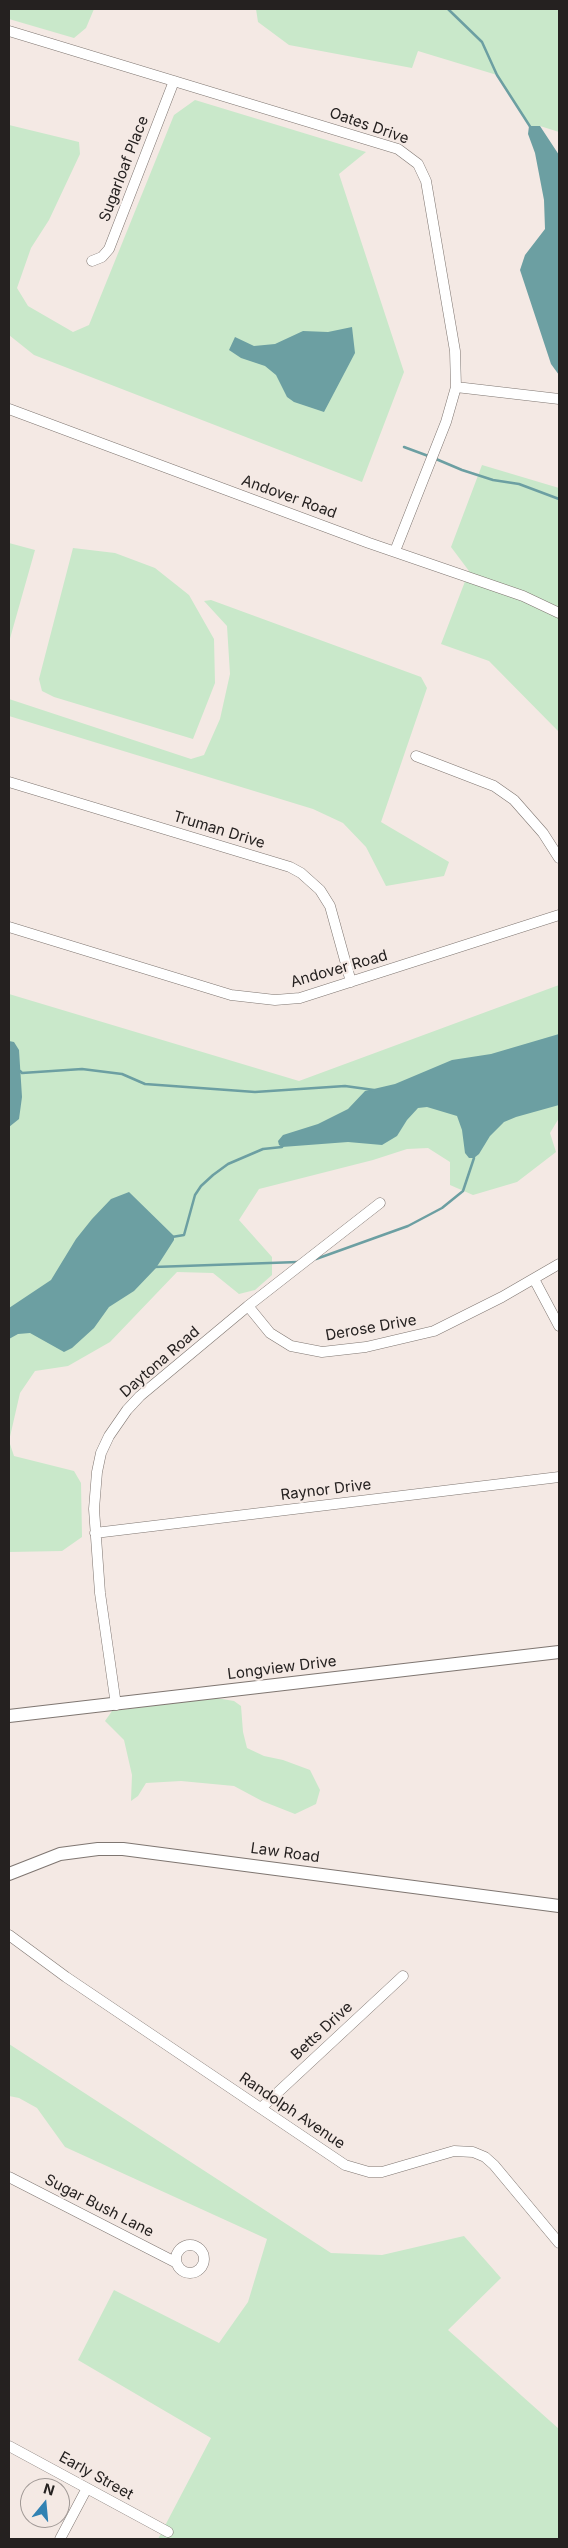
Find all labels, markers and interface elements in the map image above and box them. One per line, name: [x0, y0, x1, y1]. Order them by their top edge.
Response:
street label: Oates Drive: [327, 104, 411, 148]
street label: Sugarloaf Place: [96, 114, 152, 224]
street label: Andover Road: [239, 471, 339, 523]
street label: Truman Drive: [171, 807, 267, 853]
street label: Andover Road: [288, 947, 390, 991]
street label: Derose Drive: [324, 1311, 418, 1345]
street label: Daytona Road: [117, 1323, 203, 1401]
street label: Raynor Drive: [280, 1476, 372, 1504]
street label: Longview Drive: [226, 1652, 338, 1684]
street label: Law Road: [249, 1839, 321, 1867]
street label: Betts Drive: [288, 1998, 356, 2064]
street label: Randolph Avenue: [236, 2069, 348, 2153]
street label: Sugar Bush Lane: [41, 2171, 157, 2241]
street label: Early Street: [56, 2448, 136, 2504]
north arrow: [20, 2478, 70, 2528]
text: N: [42, 2479, 57, 2499]

